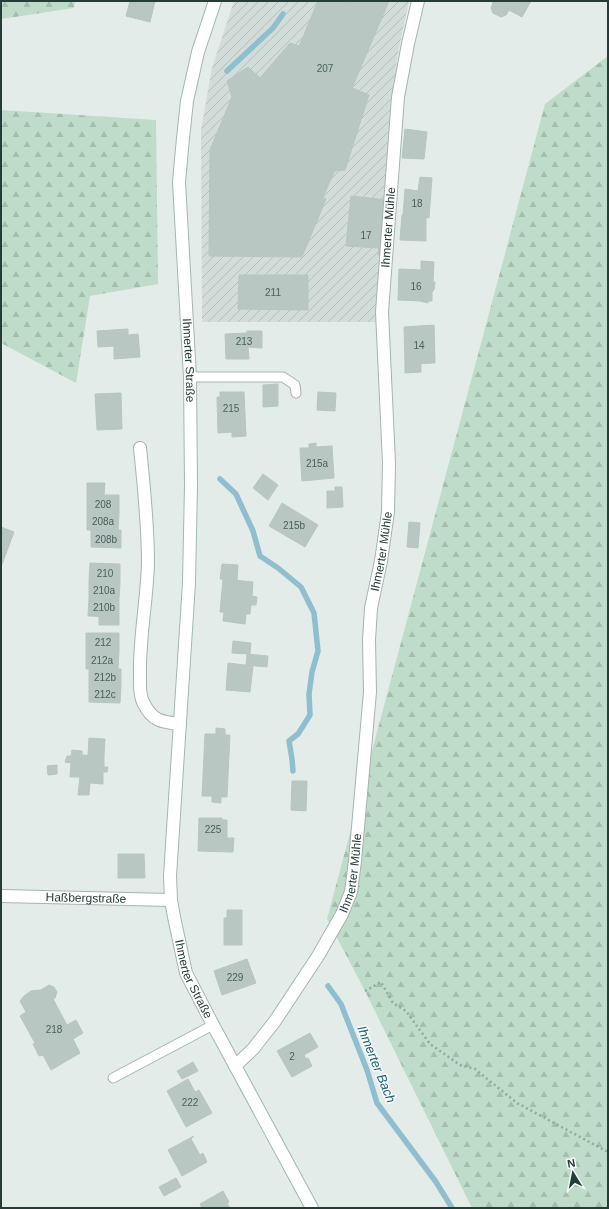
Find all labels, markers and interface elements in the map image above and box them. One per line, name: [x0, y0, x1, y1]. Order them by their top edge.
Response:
house number: 207: [317, 63, 334, 74]
street label: Ihmerter Mühle: [378, 186, 398, 268]
house number: 18: [411, 198, 423, 209]
house number: 17: [360, 230, 372, 241]
house number: 16: [410, 281, 422, 292]
house number: 211: [265, 287, 281, 298]
street label: Ihmerter Straße: [180, 318, 197, 403]
house number: 213: [236, 336, 253, 347]
house number: 14: [413, 340, 425, 351]
house number: 215: [223, 403, 240, 414]
house number: 215a: [306, 458, 329, 469]
house number: 208: [95, 499, 112, 510]
street label: Ihmerter Mühle: [368, 510, 395, 593]
house number: 208a: [92, 516, 115, 527]
house number: 215b: [283, 520, 306, 531]
house number: 208b: [95, 534, 118, 545]
house number: 210: [97, 568, 114, 579]
house number: 210a: [93, 585, 116, 596]
house number: 210b: [93, 602, 116, 613]
house number: 212: [95, 637, 112, 648]
house number: 212a: [91, 655, 114, 666]
house number: 212b: [94, 672, 117, 683]
house number: 212c: [94, 689, 116, 700]
house number: 225: [205, 824, 222, 835]
street label: Ihmerter Mühle: [336, 832, 364, 915]
street label: Haßbergstraße: [45, 890, 127, 906]
street label: Ihmerter Straße: [172, 938, 215, 1021]
house number: 229: [227, 972, 244, 983]
house number: 218: [46, 1024, 63, 1035]
water label: Ihmerter Bach: [354, 1024, 399, 1105]
house number: 2: [289, 1051, 295, 1062]
house number: 222: [182, 1097, 199, 1108]
north arrow: [553, 1153, 593, 1193]
text: N: [566, 1157, 576, 1170]

